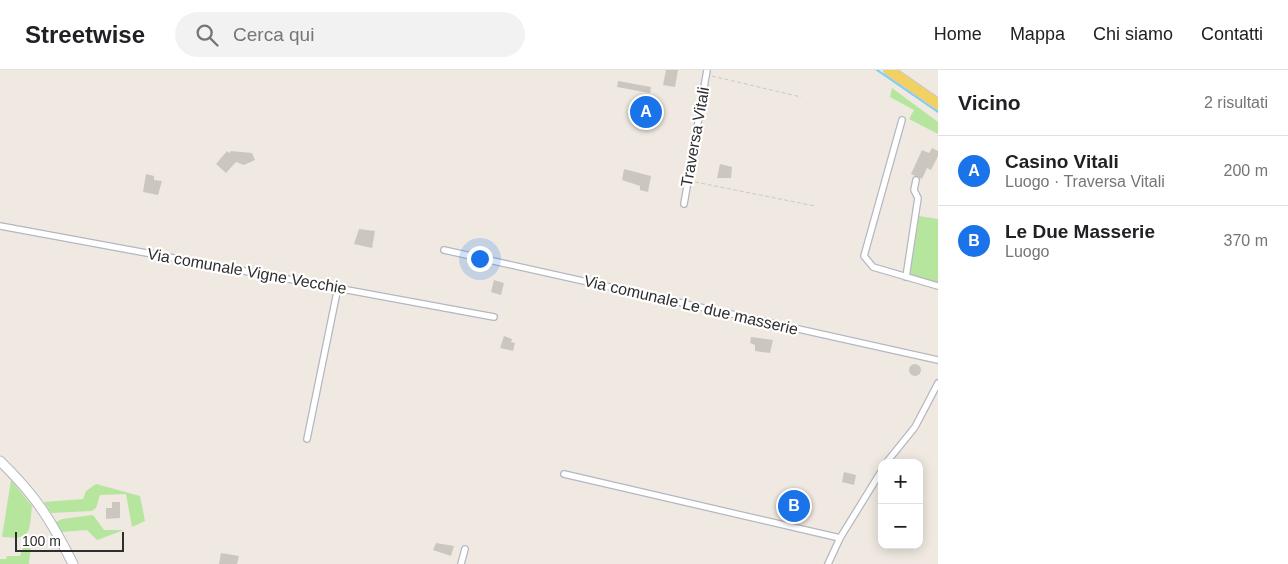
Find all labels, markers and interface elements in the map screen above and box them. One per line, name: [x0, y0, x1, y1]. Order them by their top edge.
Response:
search box: [175, 12, 525, 57]
text: Streetwise: [25, 21, 145, 48]
icon: search: [193, 21, 221, 49]
text: Cerca qui: [233, 24, 314, 45]
text: Home: [934, 24, 982, 44]
text: Mappa: [1010, 24, 1065, 44]
text: Chi siamo: [1093, 24, 1173, 44]
text: Contatti: [1201, 24, 1263, 44]
street label: Traversa Vitali: [678, 86, 712, 188]
text: Vicino: [958, 91, 1021, 114]
pin: A: [630, 93, 662, 131]
text: 2 risultati: [1204, 94, 1268, 111]
text: Casino Vitali: [1005, 151, 1119, 172]
text: A: [968, 162, 980, 179]
text: 200 m: [1224, 162, 1268, 179]
text: Luogo · Traversa Vitali: [1005, 173, 1165, 190]
text: Le Due Masserie: [1005, 221, 1155, 242]
text: B: [968, 232, 980, 249]
text: 370 m: [1224, 232, 1268, 249]
text: Luogo: [1005, 243, 1050, 260]
street label: Via comunale Vigne Vecchie: [146, 245, 348, 297]
your location: [467, 246, 493, 272]
street label: Via comunale Le due masserie: [582, 272, 800, 338]
map controls: [878, 459, 923, 549]
button: +: [878, 459, 923, 504]
pin: B: [778, 487, 810, 525]
button: −: [878, 504, 923, 549]
scale bar: [15, 529, 124, 552]
text: 100 m: [22, 533, 61, 549]

